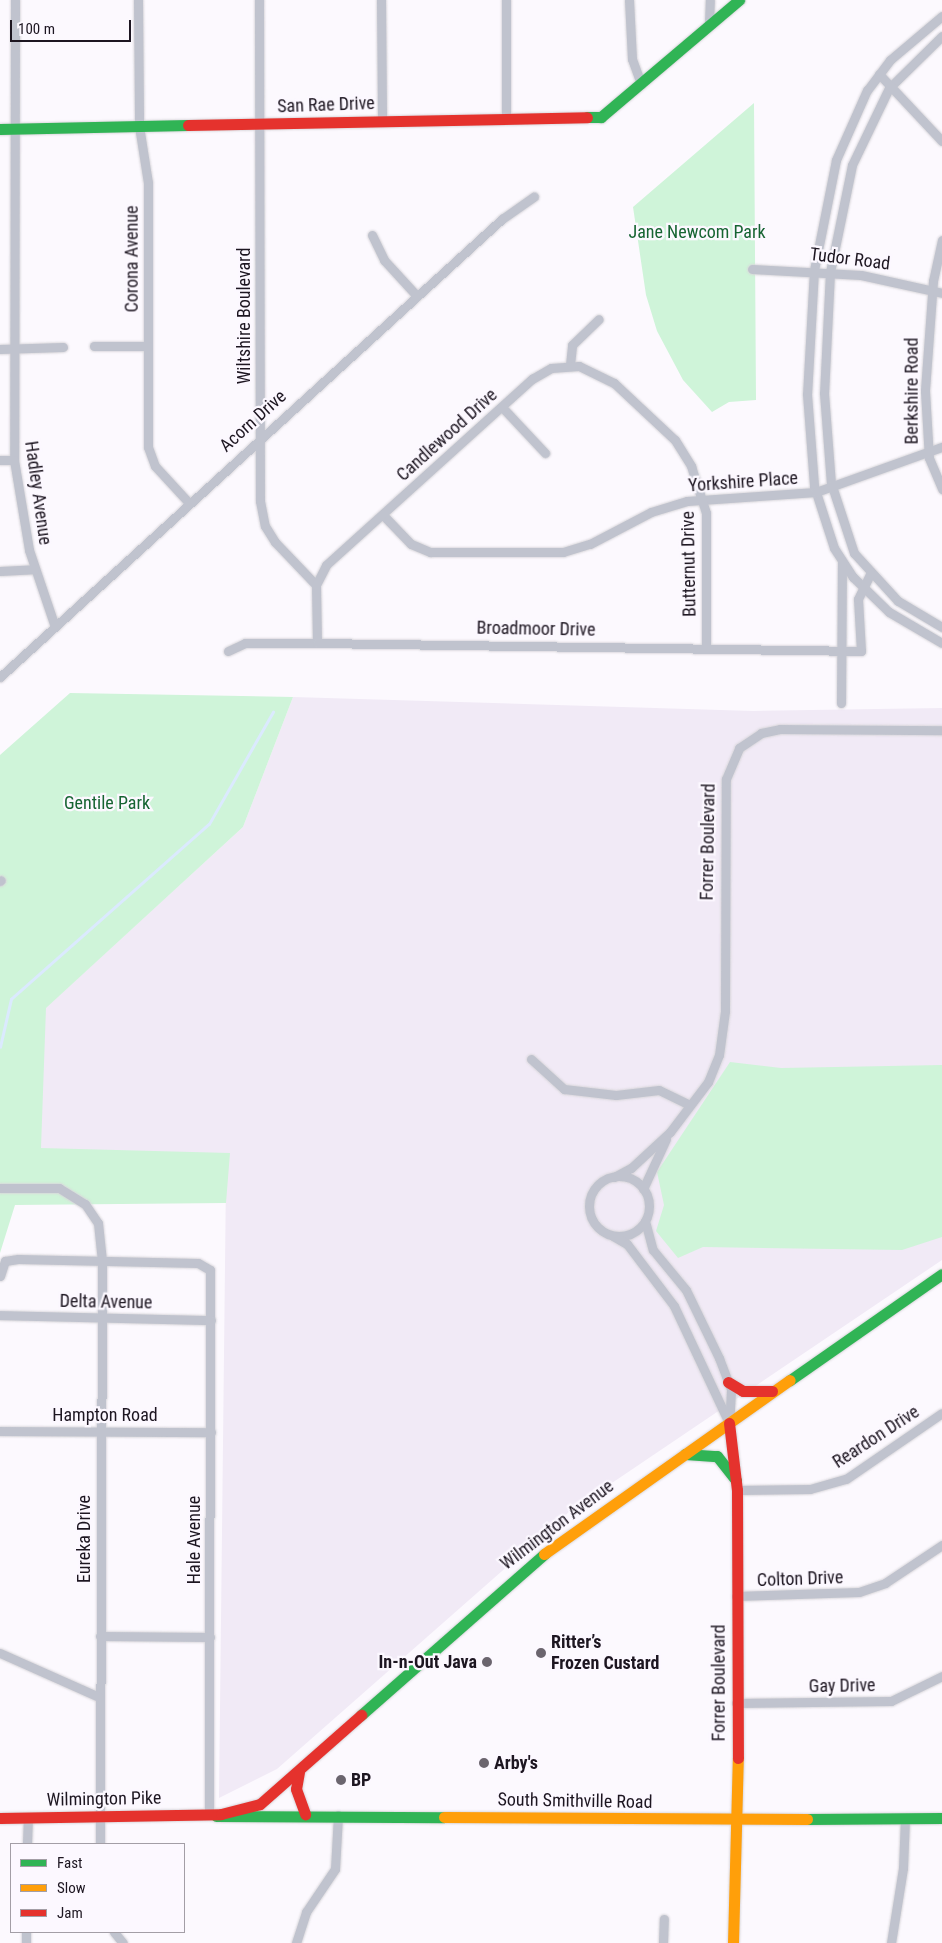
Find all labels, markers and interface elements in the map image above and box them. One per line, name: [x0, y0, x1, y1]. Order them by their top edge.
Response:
scale bar: [12, 10, 134, 42]
text: 100 m: [18, 20, 55, 38]
street label: San Rae Drive: [277, 93, 375, 117]
street label: Corona Avenue: [121, 206, 143, 312]
park label: Jane Newcom Park: [628, 221, 766, 243]
street label: Tudor Road: [809, 243, 891, 275]
street label: Wiltshire Boulevard: [233, 248, 255, 384]
street label: Berkshire Road: [901, 338, 923, 444]
street label: Candlewood Drive: [392, 384, 502, 486]
street label: Acorn Drive: [215, 386, 291, 456]
street label: Hadley Avenue: [20, 440, 56, 546]
street label: Yorkshire Place: [687, 467, 799, 497]
street label: Butternut Drive: [677, 511, 701, 617]
street label: Broadmoor Drive: [476, 617, 596, 641]
street label: Forrer Boulevard: [696, 783, 720, 901]
park label: Gentile Park: [64, 792, 150, 814]
street label: Delta Avenue: [59, 1290, 153, 1314]
street label: Reardon Drive: [829, 1401, 923, 1473]
street label: Hampton Road: [52, 1404, 158, 1426]
street label: Wilmington Avenue: [496, 1475, 618, 1575]
street label: Eureka Drive: [73, 1495, 95, 1583]
street label: Hale Avenue: [183, 1496, 205, 1584]
street label: Colton Drive: [756, 1567, 844, 1591]
street label: Forrer Boulevard: [708, 1625, 730, 1741]
place label: Ritter’s Frozen Custard: [551, 1632, 659, 1675]
marker: Ritter’s Frozen Custard: [535, 1647, 547, 1659]
place label: In-n-Out Java: [378, 1651, 477, 1673]
marker: In-n-Out Java: [481, 1656, 493, 1668]
street label: Gay Drive: [808, 1675, 876, 1697]
place label: Arby's: [494, 1752, 538, 1774]
marker: Arby's: [478, 1757, 490, 1769]
place label: BP: [351, 1769, 371, 1791]
marker: BP: [335, 1774, 347, 1786]
street label: Wilmington Pike: [46, 1787, 162, 1811]
street label: South Smithville Road: [497, 1789, 653, 1813]
legend: [10, 1843, 185, 1933]
text: Fast: [57, 1854, 82, 1872]
text: Slow: [57, 1879, 86, 1897]
text: Jam: [57, 1904, 83, 1922]

